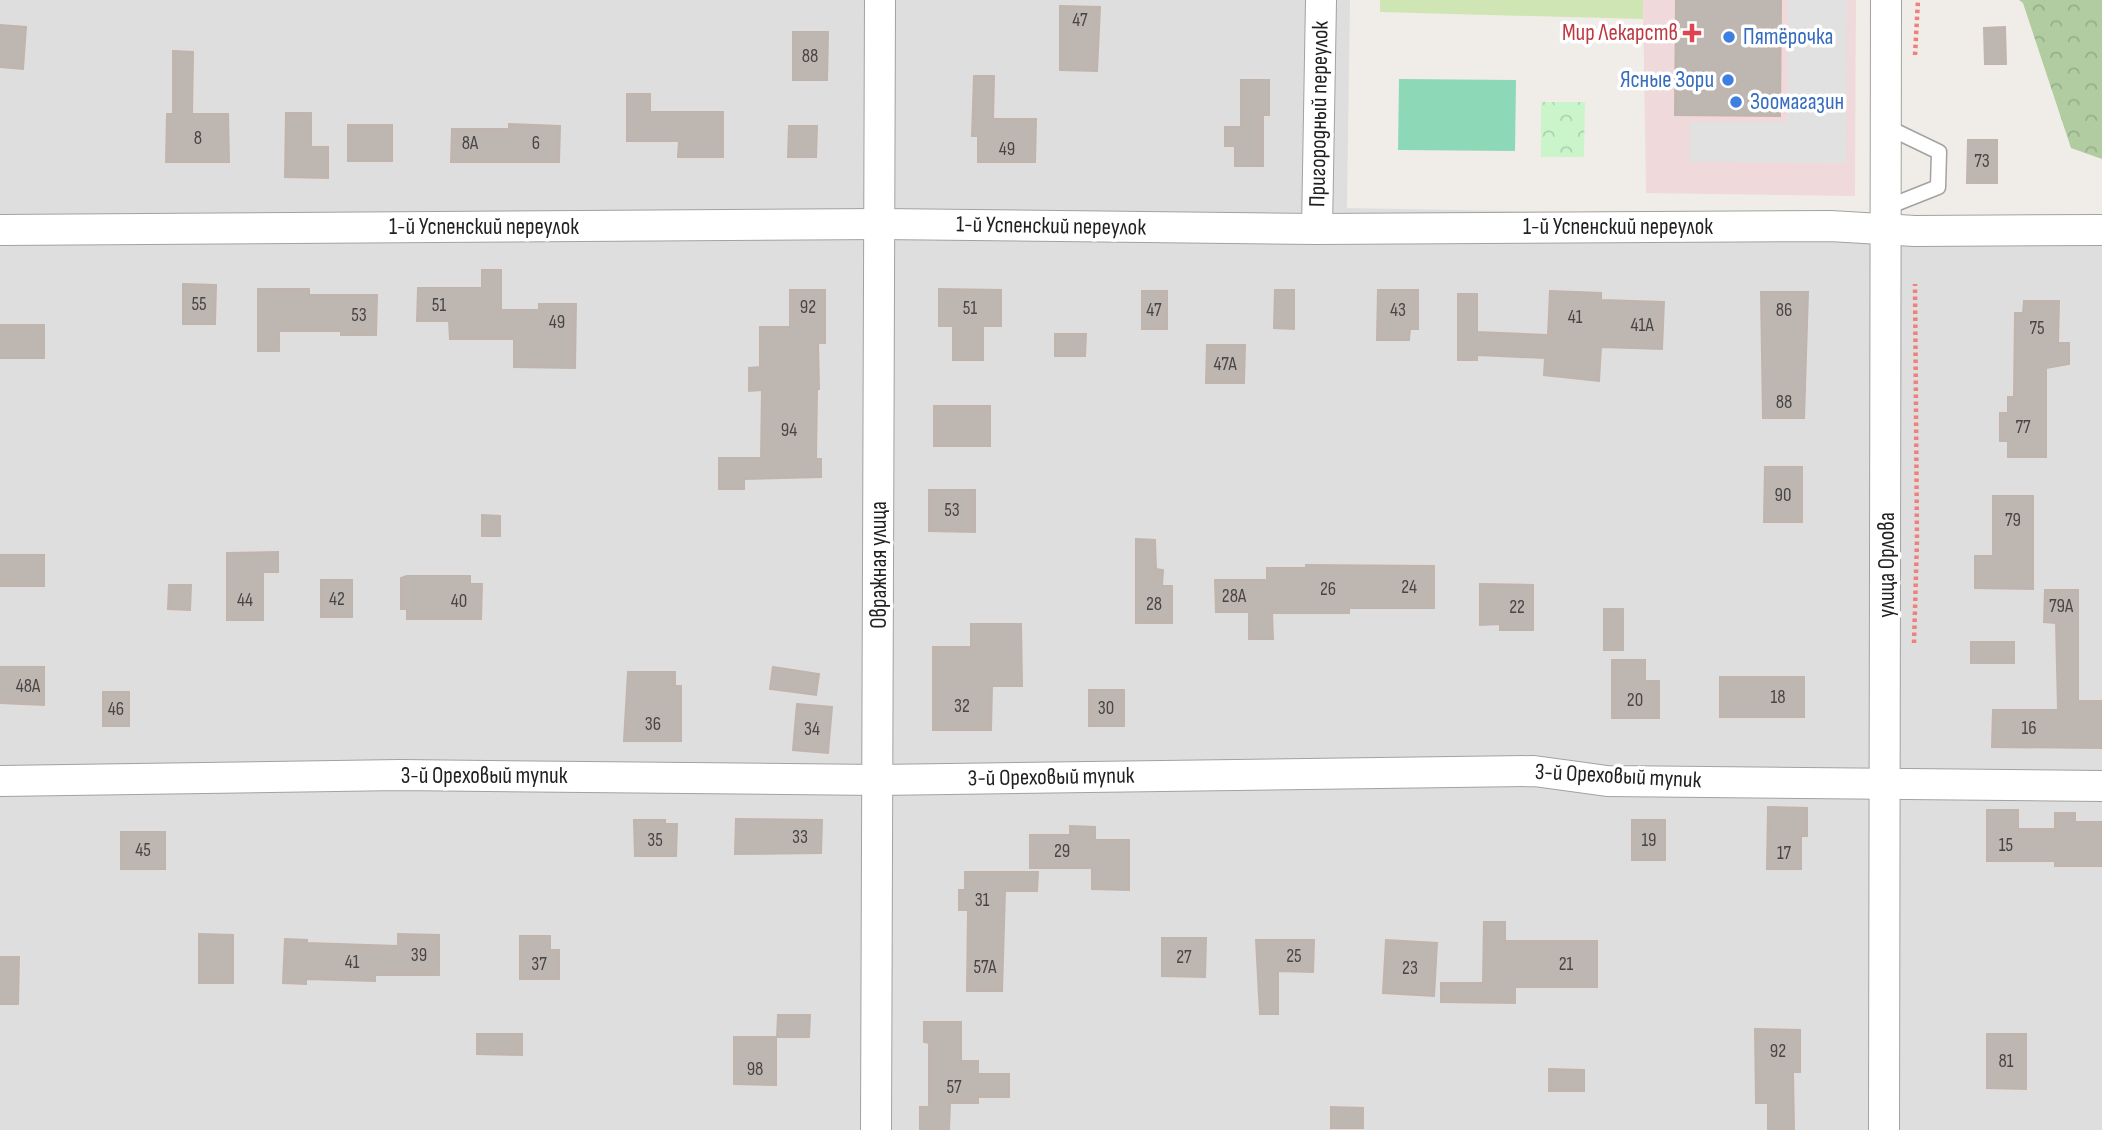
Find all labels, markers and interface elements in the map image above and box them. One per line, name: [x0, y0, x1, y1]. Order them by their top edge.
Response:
house number: 47: [1072, 9, 1088, 32]
place label: Мир Лекарств: [1562, 19, 1678, 47]
street label: Пригородный переулок: [1303, 20, 1335, 207]
place label: Пятёрочка: [1743, 23, 1833, 51]
marker: Мир Лекарств: [1684, 25, 1700, 41]
marker: Пятёрочка: [1721, 29, 1737, 45]
house number: 88: [802, 45, 818, 68]
place label: Ясные Зори: [1620, 66, 1714, 94]
marker: Ясные Зори: [1720, 72, 1736, 88]
place label: Зоомагазин: [1750, 88, 1844, 116]
marker: Зоомагазин: [1728, 94, 1744, 110]
house number: 8: [194, 127, 202, 150]
house number: 8А: [462, 132, 479, 155]
house number: 6: [532, 132, 540, 155]
house number: 49: [999, 138, 1015, 161]
house number: 73: [1974, 150, 1990, 173]
street label: 1-й Успенский переулок: [956, 210, 1146, 242]
street label: 1-й Успенский переулок: [389, 213, 579, 241]
street label: 1-й Успенский переулок: [1523, 213, 1713, 241]
house number: 55: [191, 293, 207, 316]
house number: 51: [432, 294, 446, 317]
house number: 92: [800, 296, 816, 319]
house number: 51: [963, 297, 977, 320]
house number: 47: [1146, 299, 1162, 322]
house number: 43: [1390, 299, 1406, 322]
house number: 86: [1776, 299, 1792, 322]
house number: 53: [351, 304, 367, 327]
house number: 41: [1568, 306, 1583, 329]
house number: 49: [549, 311, 565, 334]
house number: 41А: [1630, 314, 1654, 337]
house number: 75: [2029, 317, 2045, 340]
house number: 47А: [1213, 353, 1237, 376]
house number: 88: [1776, 391, 1792, 414]
house number: 77: [2015, 416, 2031, 439]
house number: 94: [781, 419, 797, 442]
house number: 90: [1775, 484, 1791, 507]
house number: 53: [944, 499, 960, 522]
street label: Овражная улица: [865, 501, 893, 629]
house number: 79: [2005, 509, 2021, 532]
street label: улица Орлова: [1873, 512, 1901, 618]
house number: 24: [1401, 576, 1417, 599]
house number: 26: [1320, 578, 1336, 601]
house number: 28А: [1222, 585, 1247, 608]
house number: 42: [329, 588, 345, 611]
house number: 44: [237, 589, 253, 612]
house number: 40: [451, 590, 467, 613]
house number: 28: [1146, 593, 1162, 616]
house number: 79А: [2049, 595, 2074, 618]
house number: 22: [1509, 596, 1525, 619]
house number: 48А: [16, 675, 41, 698]
house number: 18: [1771, 686, 1785, 709]
house number: 20: [1627, 689, 1643, 712]
house number: 32: [954, 695, 970, 718]
house number: 30: [1098, 697, 1114, 720]
house number: 46: [108, 698, 124, 721]
house number: 36: [645, 713, 661, 736]
house number: 16: [2022, 717, 2036, 740]
house number: 34: [804, 718, 820, 741]
street label: 3-й Ореховый тупик: [1534, 758, 1702, 794]
street label: 3-й Ореховый тупик: [401, 762, 568, 790]
street label: 3-й Ореховый тупик: [967, 762, 1135, 792]
house number: 33: [792, 826, 808, 849]
house number: 35: [647, 829, 663, 852]
house number: 19: [1641, 829, 1657, 852]
house number: 15: [1999, 834, 2013, 857]
house number: 45: [135, 839, 151, 862]
house number: 29: [1054, 840, 1070, 863]
house number: 17: [1777, 842, 1792, 865]
house number: 31: [975, 889, 990, 912]
house number: 39: [411, 944, 427, 967]
house number: 25: [1286, 945, 1302, 968]
house number: 27: [1176, 946, 1192, 969]
house number: 41: [345, 951, 360, 974]
house number: 37: [531, 953, 547, 976]
house number: 21: [1559, 953, 1574, 976]
house number: 57А: [974, 956, 997, 979]
house number: 23: [1402, 957, 1418, 980]
house number: 92: [1770, 1040, 1786, 1063]
house number: 81: [1999, 1050, 2014, 1073]
house number: 98: [747, 1058, 763, 1081]
house number: 57: [946, 1076, 962, 1099]

